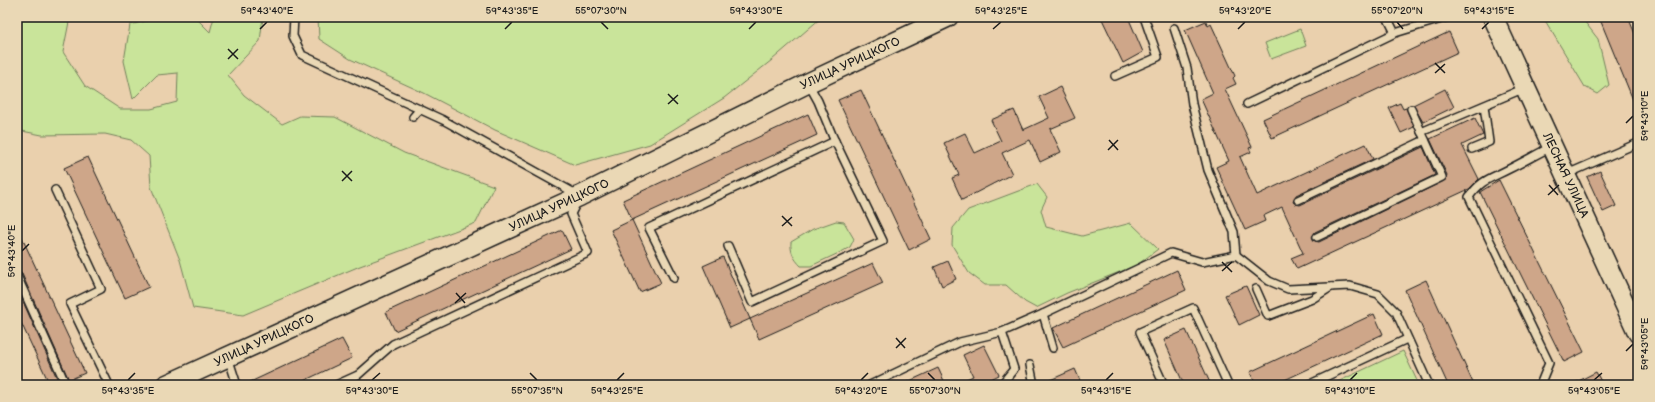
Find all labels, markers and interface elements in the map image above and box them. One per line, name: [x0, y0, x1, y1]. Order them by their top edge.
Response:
text: 59°43'40"E: [241, 5, 294, 17]
text: 59°43'35"E: [486, 5, 539, 17]
text: 55°07'30"N: [575, 5, 627, 17]
text: 59°43'30"E: [730, 5, 783, 17]
text: 59°43'25"E: [975, 5, 1028, 17]
text: 59°43'20"E: [1219, 5, 1272, 17]
text: 55°07'20"N: [1371, 5, 1423, 17]
text: 59°43'15"E: [1464, 5, 1515, 17]
street label: УЛИЦА УРИЦКОГО: [798, 34, 903, 93]
text: 59°43'10"E: [1639, 90, 1651, 141]
street label: ЛЕСНАЯ УЛИЦА: [1539, 129, 1592, 221]
street label: УЛИЦА УРИЦКОГО: [507, 176, 612, 235]
text: 59°43'40"E: [6, 224, 18, 277]
street label: УЛИЦА УРИЦКОГО: [212, 311, 317, 370]
text: 59°43'05"E: [1639, 317, 1651, 370]
text: 59°43'35"E: [102, 385, 155, 397]
text: 59°43'30"E: [346, 385, 399, 397]
text: 55°07'35"N: [511, 385, 563, 397]
text: 59°43'25"E: [591, 385, 644, 397]
text: 59°43'20"E: [835, 385, 888, 397]
text: 55°07'30"N: [909, 385, 961, 397]
text: 59°43'15"E: [1081, 385, 1132, 397]
text: 59°43'10"E: [1325, 385, 1376, 397]
text: 59°43'05"E: [1568, 385, 1621, 397]

